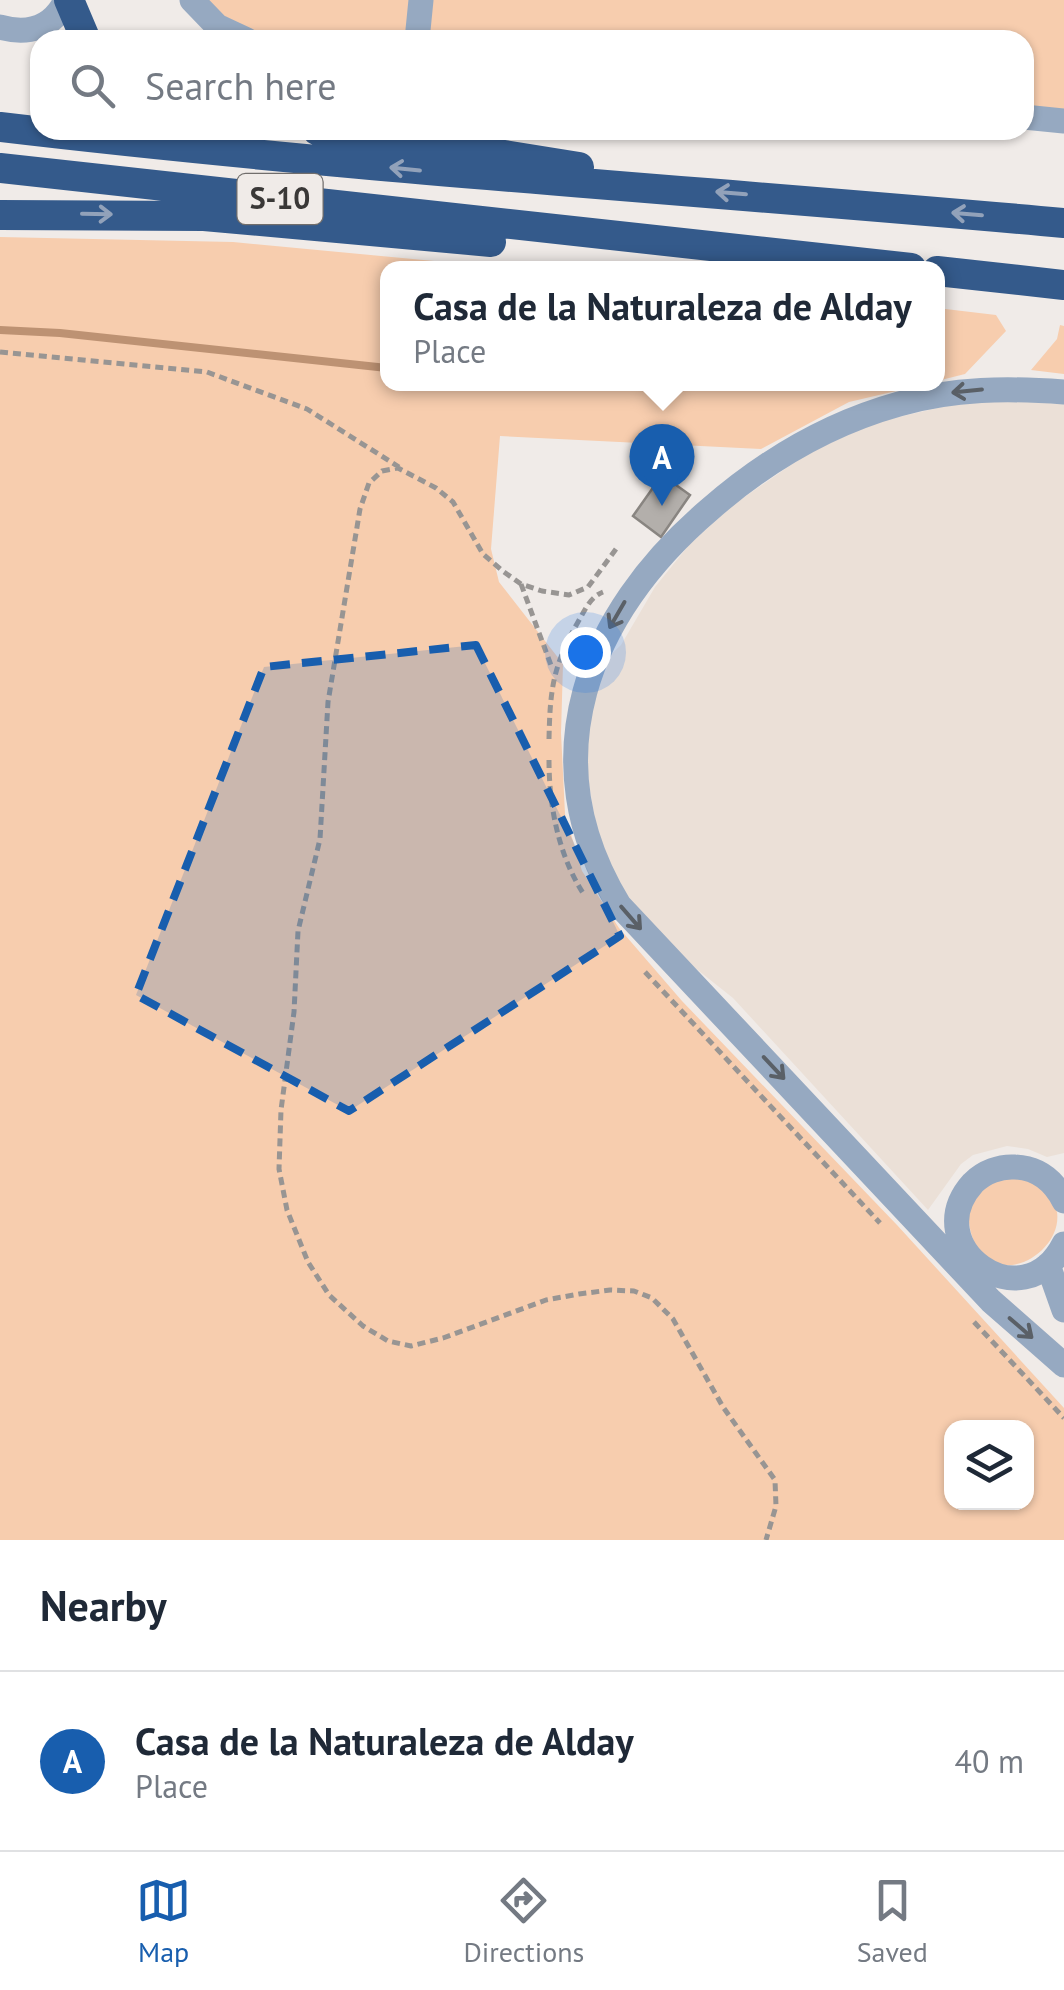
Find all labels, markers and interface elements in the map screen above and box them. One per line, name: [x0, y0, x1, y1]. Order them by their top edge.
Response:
search box: [30, 30, 1034, 140]
icon: search: [65, 58, 120, 113]
text: Search here: [145, 61, 337, 110]
one-way arrow: [389, 159, 421, 178]
road number: S-10: [238, 174, 322, 224]
one-way arrow: [716, 184, 748, 203]
one-way arrow: [80, 204, 113, 224]
one-way arrow: [951, 205, 983, 224]
popup: [380, 261, 945, 391]
text: Casa de la Naturaleza de Alday: [413, 281, 912, 330]
text: Place: [413, 330, 486, 372]
one-way arrow: [951, 382, 983, 401]
pin: A: [630, 424, 694, 506]
one-way arrow: [607, 600, 627, 629]
your location: [560, 627, 611, 678]
one-way arrow: [619, 905, 641, 931]
one-way arrow: [762, 1055, 786, 1079]
one-way arrow: [1008, 1317, 1034, 1339]
map controls: [944, 1420, 1034, 1510]
button: layers: [944, 1420, 1034, 1510]
text: Nearby: [40, 1578, 167, 1633]
text: Casa de la Naturaleza de Alday: [135, 1716, 634, 1765]
text: A: [63, 1740, 82, 1782]
text: 40 m: [955, 1740, 1024, 1782]
text: Place: [135, 1765, 208, 1807]
tab: Map: [136, 1873, 191, 1970]
tab: Directions: [463, 1873, 584, 1970]
tab: Saved: [857, 1873, 928, 1970]

